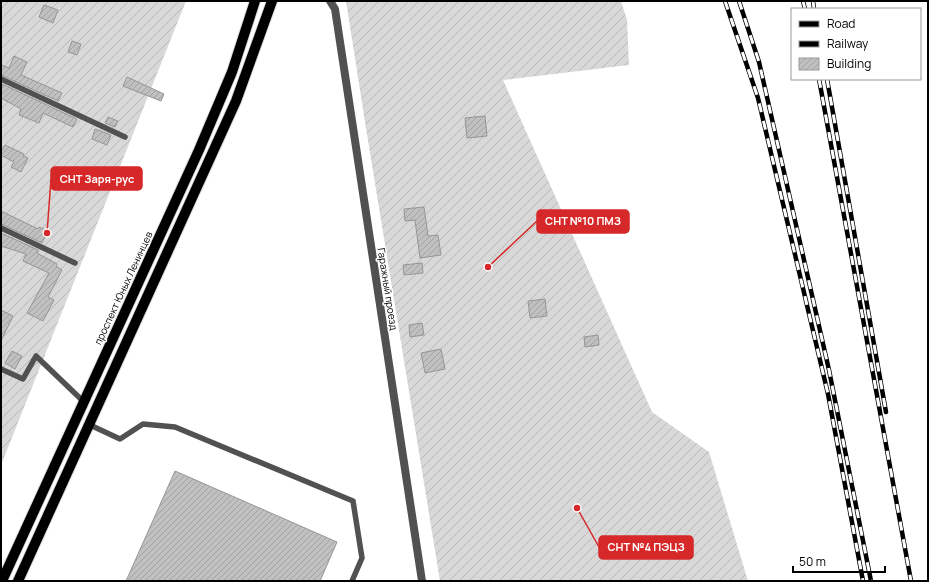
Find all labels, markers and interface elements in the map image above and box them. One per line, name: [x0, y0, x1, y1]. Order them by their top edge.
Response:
legend: [791, 8, 921, 80]
text: Road: [827, 15, 855, 32]
text: Railway: [827, 35, 869, 52]
text: Building: [827, 55, 871, 72]
callout: СНТ Заря-рус: [51, 167, 142, 190]
text: СНТ Заря-рус: [60, 171, 134, 186]
callout: СНТ №10 ПМЗ: [537, 210, 629, 233]
text: СНТ №10 ПМЗ: [545, 213, 621, 228]
street label: проспект Юных Ленинцев: [91, 229, 156, 347]
street label: Гаражный проезд: [375, 247, 401, 331]
callout: СНТ №4 ПЭЦЗ: [599, 536, 693, 559]
text: СНТ №4 ПЭЦЗ: [607, 539, 685, 554]
scale bar: [793, 548, 885, 574]
text: 50 m: [799, 553, 826, 570]

